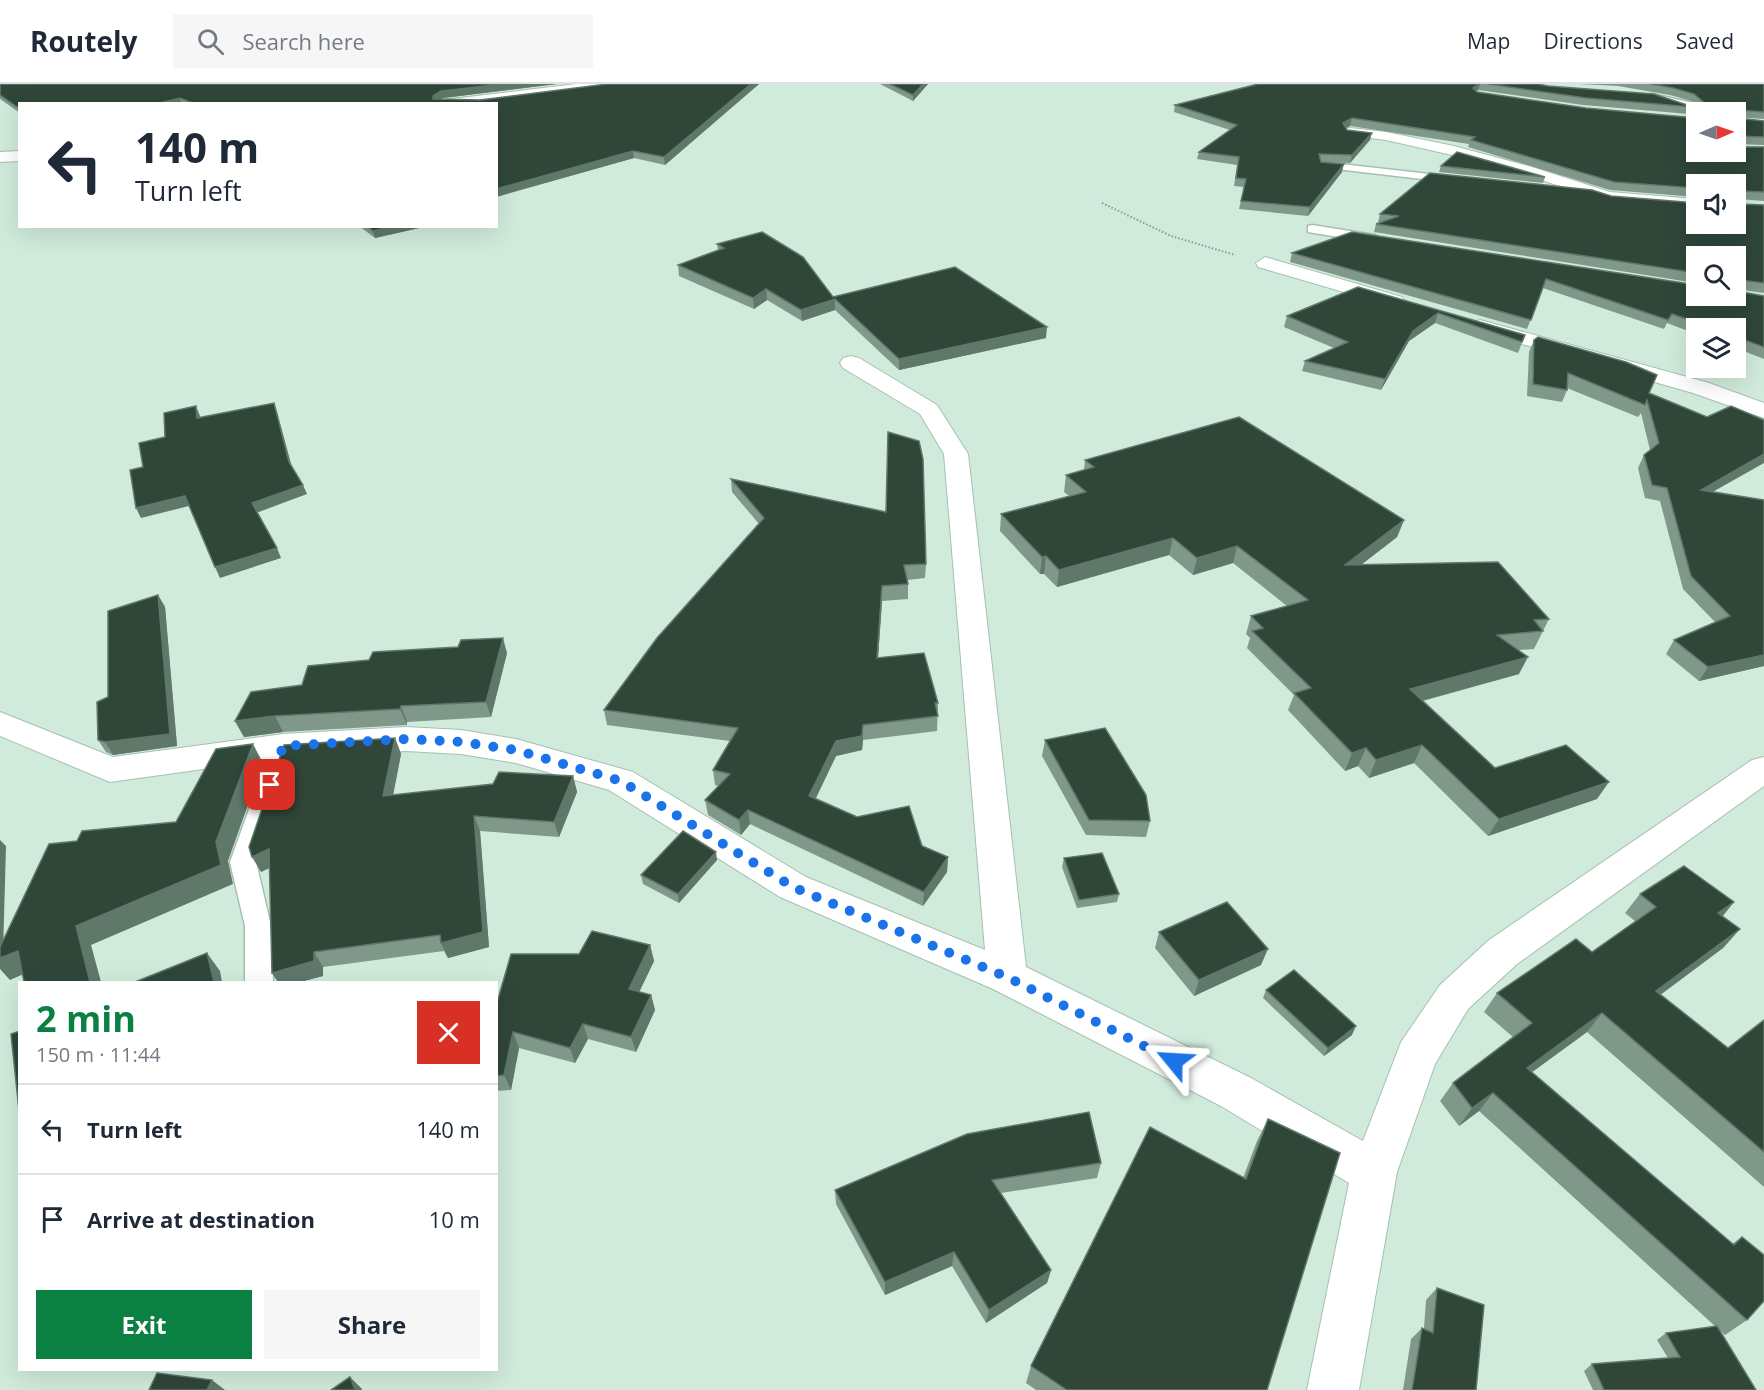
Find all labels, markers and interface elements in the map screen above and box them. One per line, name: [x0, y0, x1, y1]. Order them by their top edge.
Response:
search box: [173, 14, 593, 68]
text: Routely: [30, 22, 137, 60]
icon: search: [194, 25, 227, 58]
text: Search here: [242, 26, 365, 56]
text: Map: [1467, 27, 1510, 55]
text: Directions: [1543, 27, 1643, 55]
text: Saved: [1676, 27, 1734, 55]
north arrow: [1686, 102, 1746, 162]
map controls: [1686, 102, 1746, 378]
text: 140 m: [135, 118, 259, 175]
icon: left: [36, 126, 114, 204]
text: Turn left: [135, 172, 242, 209]
button: sound: [1686, 174, 1746, 234]
button: search: [1686, 246, 1746, 306]
button: layers: [1686, 318, 1746, 378]
pin: [244, 759, 295, 810]
icon: arrive: [253, 768, 286, 801]
text: 2 min: [36, 994, 136, 1043]
button: close: [417, 1001, 480, 1064]
position arrow: [1142, 1029, 1206, 1093]
text: 150 m · 11:44: [36, 1041, 161, 1068]
icon: left: [36, 1113, 69, 1146]
text: Turn left: [87, 1114, 182, 1144]
text: 140 m: [416, 1114, 480, 1144]
icon: arrive: [36, 1203, 69, 1236]
text: Arrive at destination: [87, 1204, 315, 1234]
text: 10 m: [429, 1204, 480, 1234]
button: Exit: [36, 1290, 252, 1359]
button: Share: [264, 1290, 480, 1359]

